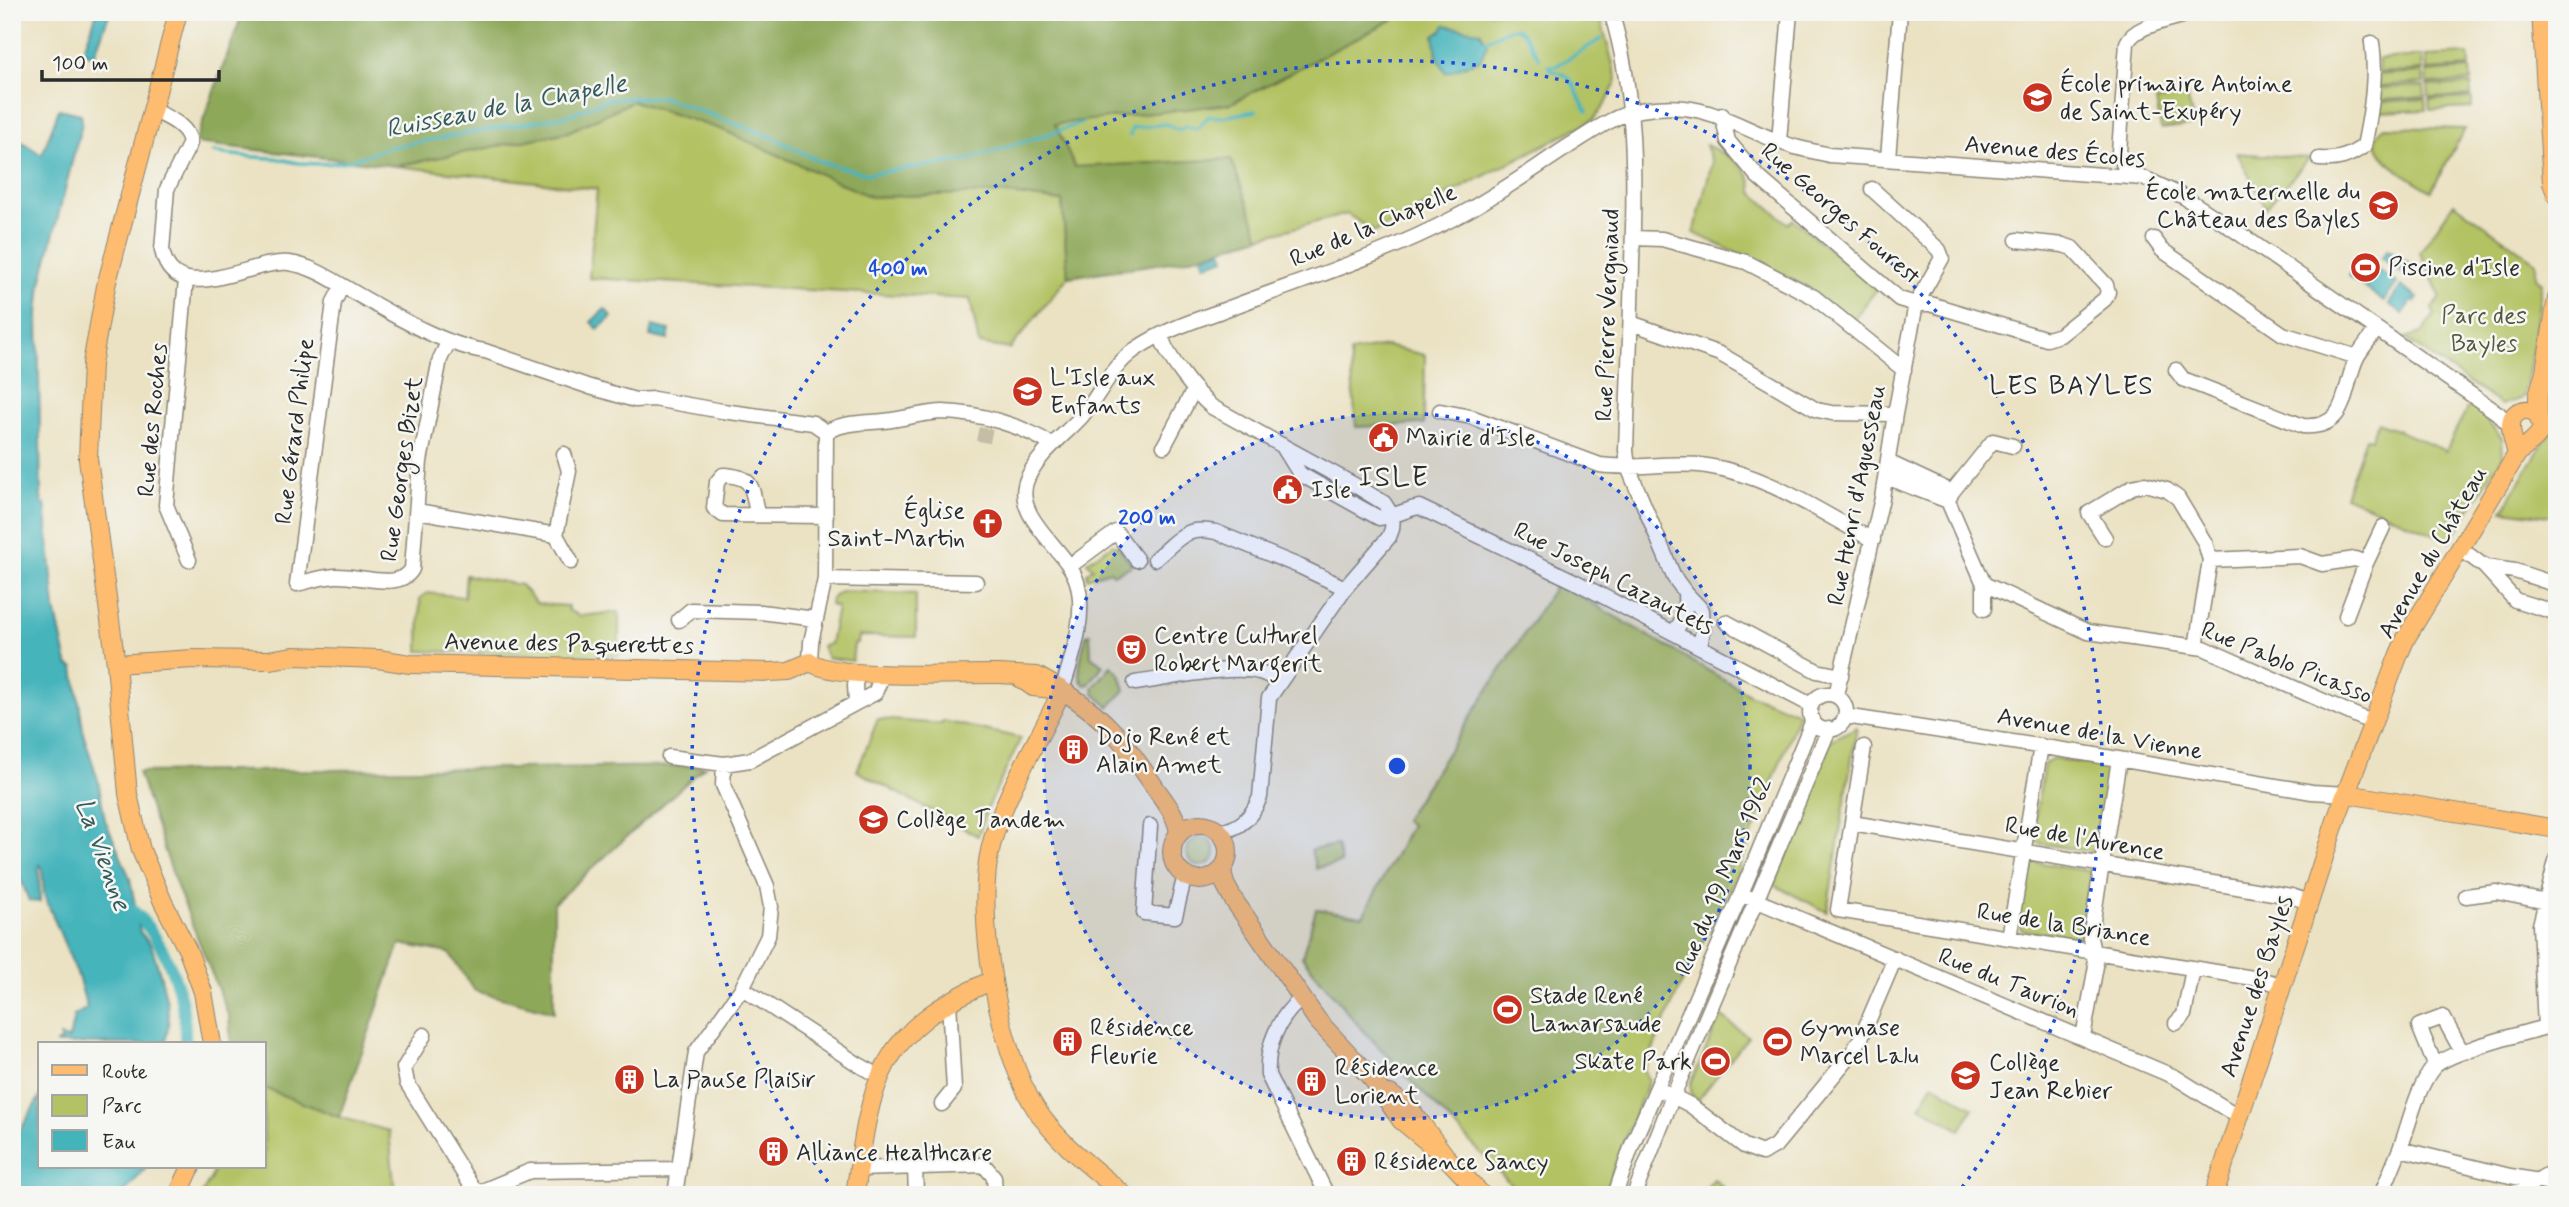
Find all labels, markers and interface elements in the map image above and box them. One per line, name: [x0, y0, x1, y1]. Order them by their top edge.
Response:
scale bar: [42, 38, 219, 82]
text: 100 m: [52, 50, 108, 78]
water label: Ruisseau de la Chapelle: [383, 67, 631, 147]
place label: École primaire Antoine de Saint-Exupéry: [2060, 67, 2293, 128]
school or university icon: École primaire Antoine de Saint-Exupéry: [2020, 80, 2054, 114]
street label: Avenue des Écoles: [1963, 127, 2147, 176]
street label: Rue Georges Fourest: [1752, 136, 1927, 294]
place label: École maternelle du Château des Bayles: [2145, 175, 2360, 236]
street label: Rue de la Chapelle: [1285, 177, 1462, 275]
school or university icon: École maternelle du Château des Bayles: [2366, 188, 2400, 222]
street label: Rue Pierre Vergniaud: [1589, 208, 1630, 422]
sports icon: Piscine d'Isle: [2348, 250, 2382, 284]
place label: Piscine d'Isle: [2388, 253, 2520, 284]
text: 400 m: [868, 255, 928, 283]
park label: Parc des Bayles: [2441, 301, 2527, 360]
street label: Rue Gérard Philipe: [269, 336, 322, 526]
street label: Rue des Roches: [131, 341, 176, 498]
place label: L'Isle aux Enfants: [1050, 363, 1156, 422]
district label: LES BAYLES: [1989, 370, 2155, 404]
school or university icon: L'Isle aux Enfants: [1010, 374, 1044, 408]
street label: Rue Georges Bizet: [374, 375, 433, 564]
street label: Rue Henri d'Aguesseau: [1821, 382, 1894, 608]
public building icon: Mairie d'Isle: [1366, 420, 1400, 454]
place label: Mairie d'Isle: [1406, 423, 1536, 454]
district label: ISLE: [1358, 460, 1430, 497]
street label: Avenue du Château: [2371, 461, 2495, 645]
public building icon: Isle: [1271, 472, 1305, 506]
place label: Isle: [1311, 475, 1351, 506]
place label: Église Saint-Martin: [828, 494, 965, 555]
text: 200 m: [1118, 504, 1176, 532]
church icon: Église Saint-Martin: [971, 507, 1005, 541]
street label: Rue Joseph Cazautets: [1508, 515, 1719, 643]
street label: Rue Pablo Picasso: [2196, 615, 2377, 712]
place label: Centre Culturel Robert Margerit: [1154, 621, 1322, 683]
street label: Avenue des Paquerettes: [444, 627, 695, 662]
theatre icon: Centre Culturel Robert Margerit: [1114, 632, 1148, 666]
street label: Avenue de la Vienne: [1995, 701, 2205, 768]
place label: Dojo René et Alain Amet: [1096, 722, 1230, 781]
building icon: Dojo René et Alain Amet: [1056, 733, 1090, 767]
centre of rings: [1385, 754, 1409, 778]
street label: Rue du 19 Mars 1962: [1669, 773, 1780, 980]
water label: La Vienne: [66, 794, 138, 916]
school or university icon: Collège Tandem: [856, 802, 890, 836]
place label: Collège Tandem: [896, 805, 1065, 836]
street label: Rue de l'Aurence: [2003, 810, 2167, 869]
street label: Avenue des Bayles: [2213, 892, 2301, 1081]
street label: Rue de la Briance: [1975, 896, 2153, 955]
street label: Rue du Taurion: [1933, 941, 2084, 1026]
place label: Stade René Lamarsaude: [1530, 981, 1662, 1040]
sports icon: Stade René Lamarsaude: [1490, 992, 1524, 1026]
place label: Résidence Fleurie: [1090, 1013, 1193, 1072]
place label: Gymnase Marcel Lalu: [1800, 1013, 1919, 1072]
building icon: Résidence Fleurie: [1050, 1024, 1084, 1058]
sports icon: Gymnase Marcel Lalu: [1760, 1024, 1794, 1058]
legend: [38, 1042, 266, 1168]
sports icon: Skate Park: [1698, 1044, 1732, 1078]
place label: Skate Park: [1575, 1047, 1692, 1078]
place label: Collège Jean Rebier: [1989, 1048, 2112, 1107]
place label: Résidence Lorient: [1335, 1053, 1438, 1112]
text: Route: [102, 1058, 148, 1086]
school or university icon: Collège Jean Rebier: [1949, 1059, 1983, 1093]
building icon: La Pause Plaisir: [613, 1062, 647, 1096]
building icon: Résidence Lorient: [1295, 1064, 1329, 1098]
place label: La Pause Plaisir: [653, 1065, 816, 1096]
text: Parc: [102, 1092, 142, 1120]
text: Eau: [102, 1128, 136, 1156]
building icon: Alliance Healthcare: [756, 1135, 790, 1169]
place label: Alliance Healthcare: [796, 1138, 992, 1169]
building icon: Résidence Sancy: [1334, 1144, 1368, 1178]
place label: Résidence Sancy: [1374, 1147, 1549, 1178]

